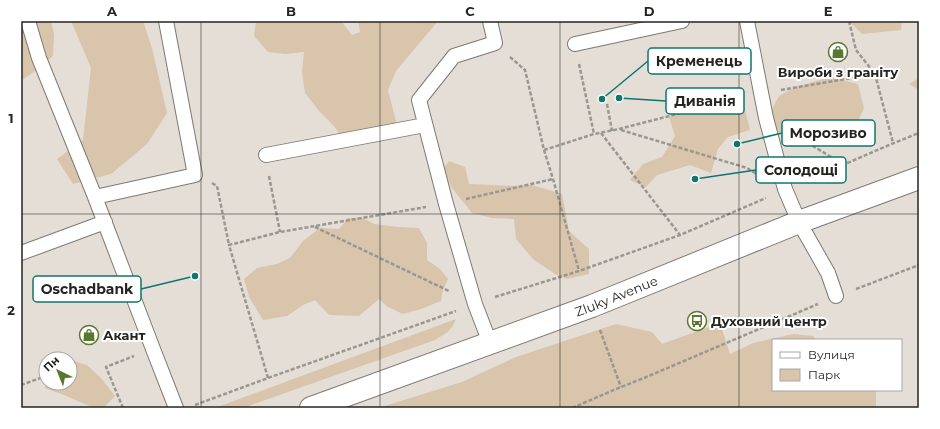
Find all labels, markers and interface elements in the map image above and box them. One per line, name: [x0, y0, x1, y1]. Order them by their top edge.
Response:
text: A: [106, 3, 118, 19]
text: B: [286, 3, 296, 19]
text: C: [465, 3, 475, 19]
text: D: [644, 3, 655, 19]
text: E: [824, 3, 833, 19]
shop icon: Вироби з граніту: [827, 41, 849, 63]
callout: Кременець: [648, 48, 751, 74]
text: Кременець: [656, 52, 743, 70]
place label: Вироби з граніту: [778, 64, 898, 80]
callout: Диванія: [666, 88, 744, 114]
text: Диванія: [674, 92, 736, 110]
text: 1: [8, 110, 14, 126]
callout: Морозиво: [782, 120, 875, 146]
text: Морозиво: [789, 124, 867, 142]
callout: Солодощі: [756, 157, 846, 183]
text: Солодощі: [764, 161, 838, 179]
street label: Zluky Avenue: [573, 272, 660, 320]
callout: Oschadbank: [33, 276, 141, 302]
text: Oschadbank: [41, 280, 134, 298]
text: 2: [7, 302, 15, 318]
bus stop icon: Духовний центр: [686, 310, 708, 332]
place label: Духовний центр: [711, 313, 827, 329]
shop icon: Акант: [78, 324, 100, 346]
place label: Акант: [103, 327, 145, 343]
legend: [772, 339, 902, 391]
text: Вулиця: [808, 347, 855, 362]
north arrow: [38, 351, 78, 391]
text: Пн: [40, 353, 62, 374]
text: Парк: [808, 367, 840, 382]

